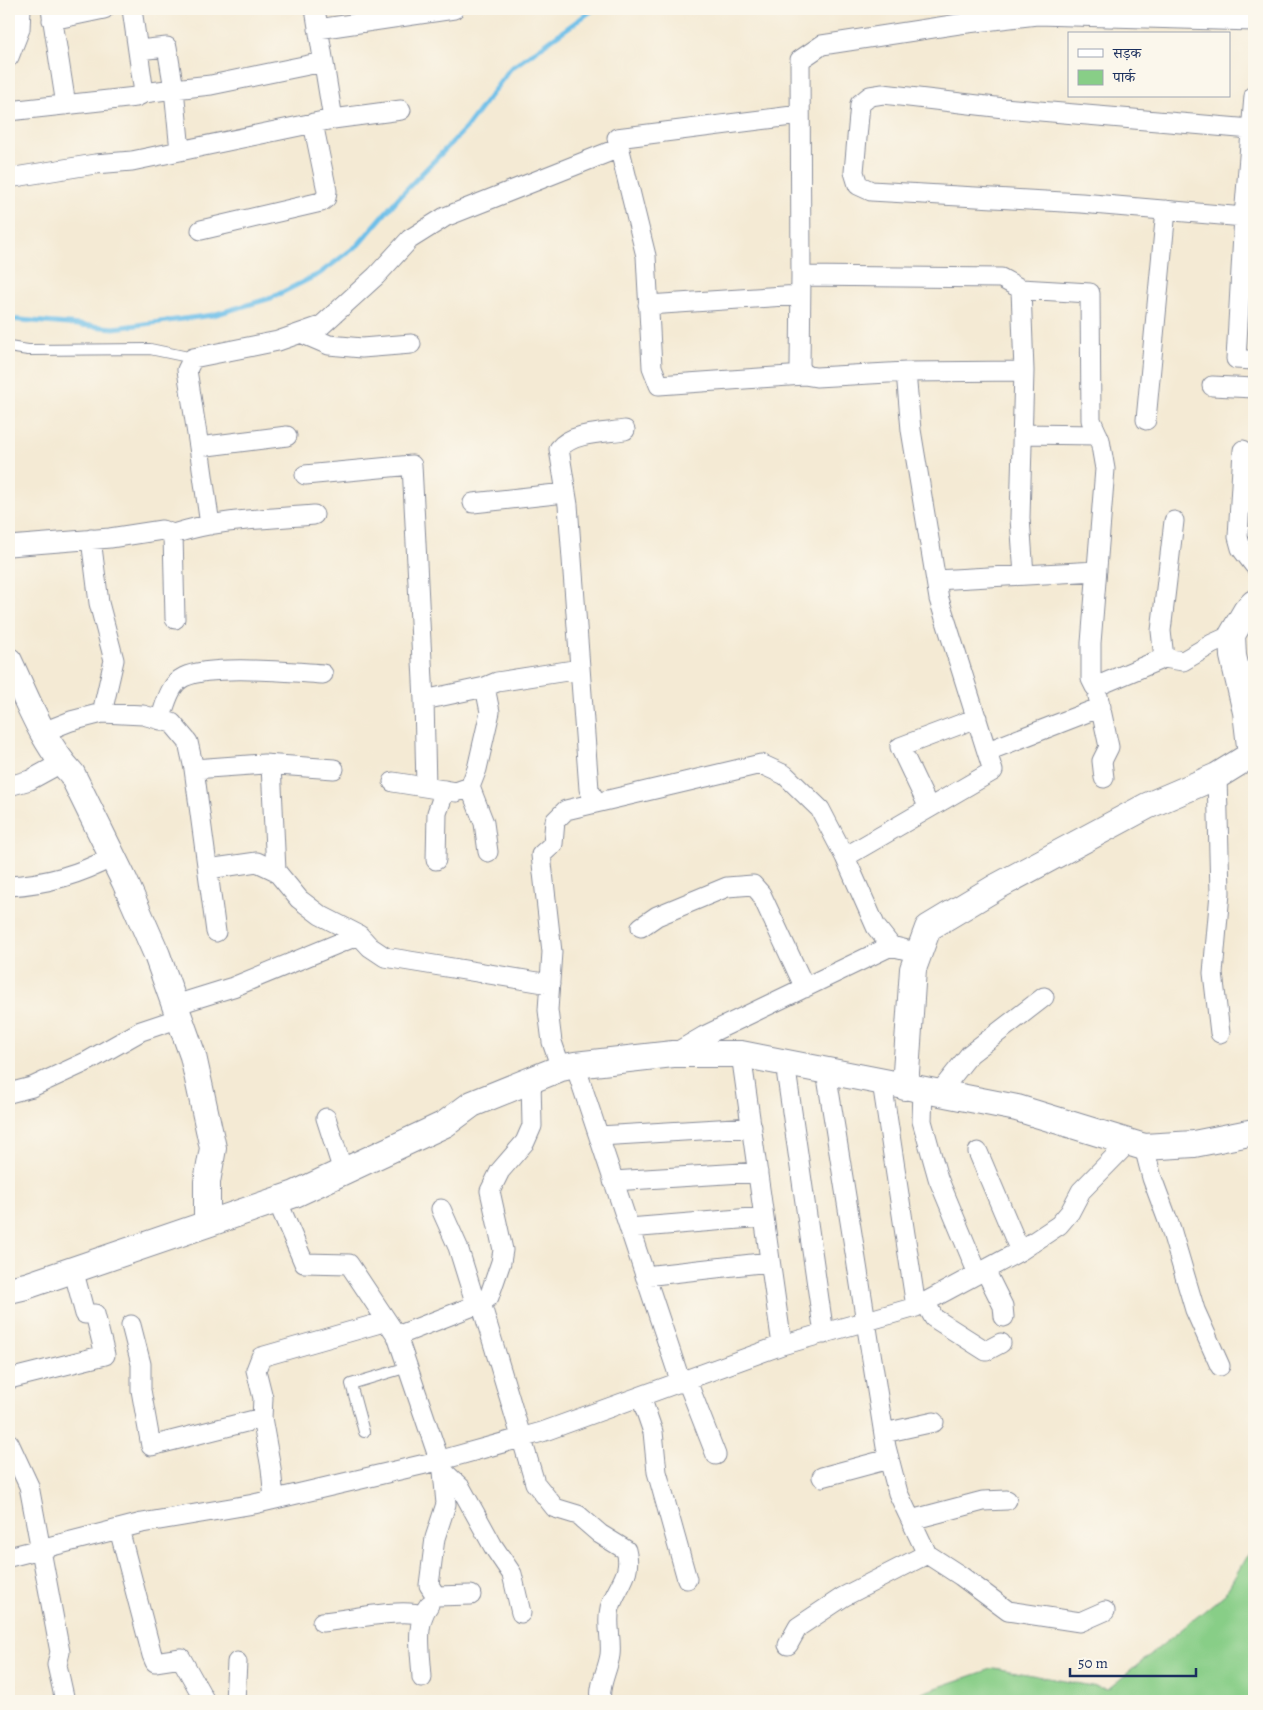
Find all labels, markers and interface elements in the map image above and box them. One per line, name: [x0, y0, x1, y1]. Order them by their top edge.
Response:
legend: [1068, 32, 1230, 98]
text: सड़क: [1112, 43, 1142, 63]
text: पार्क: [1112, 67, 1136, 87]
scale bar: [1070, 1645, 1197, 1677]
text: 50 m: [1078, 1653, 1108, 1673]

